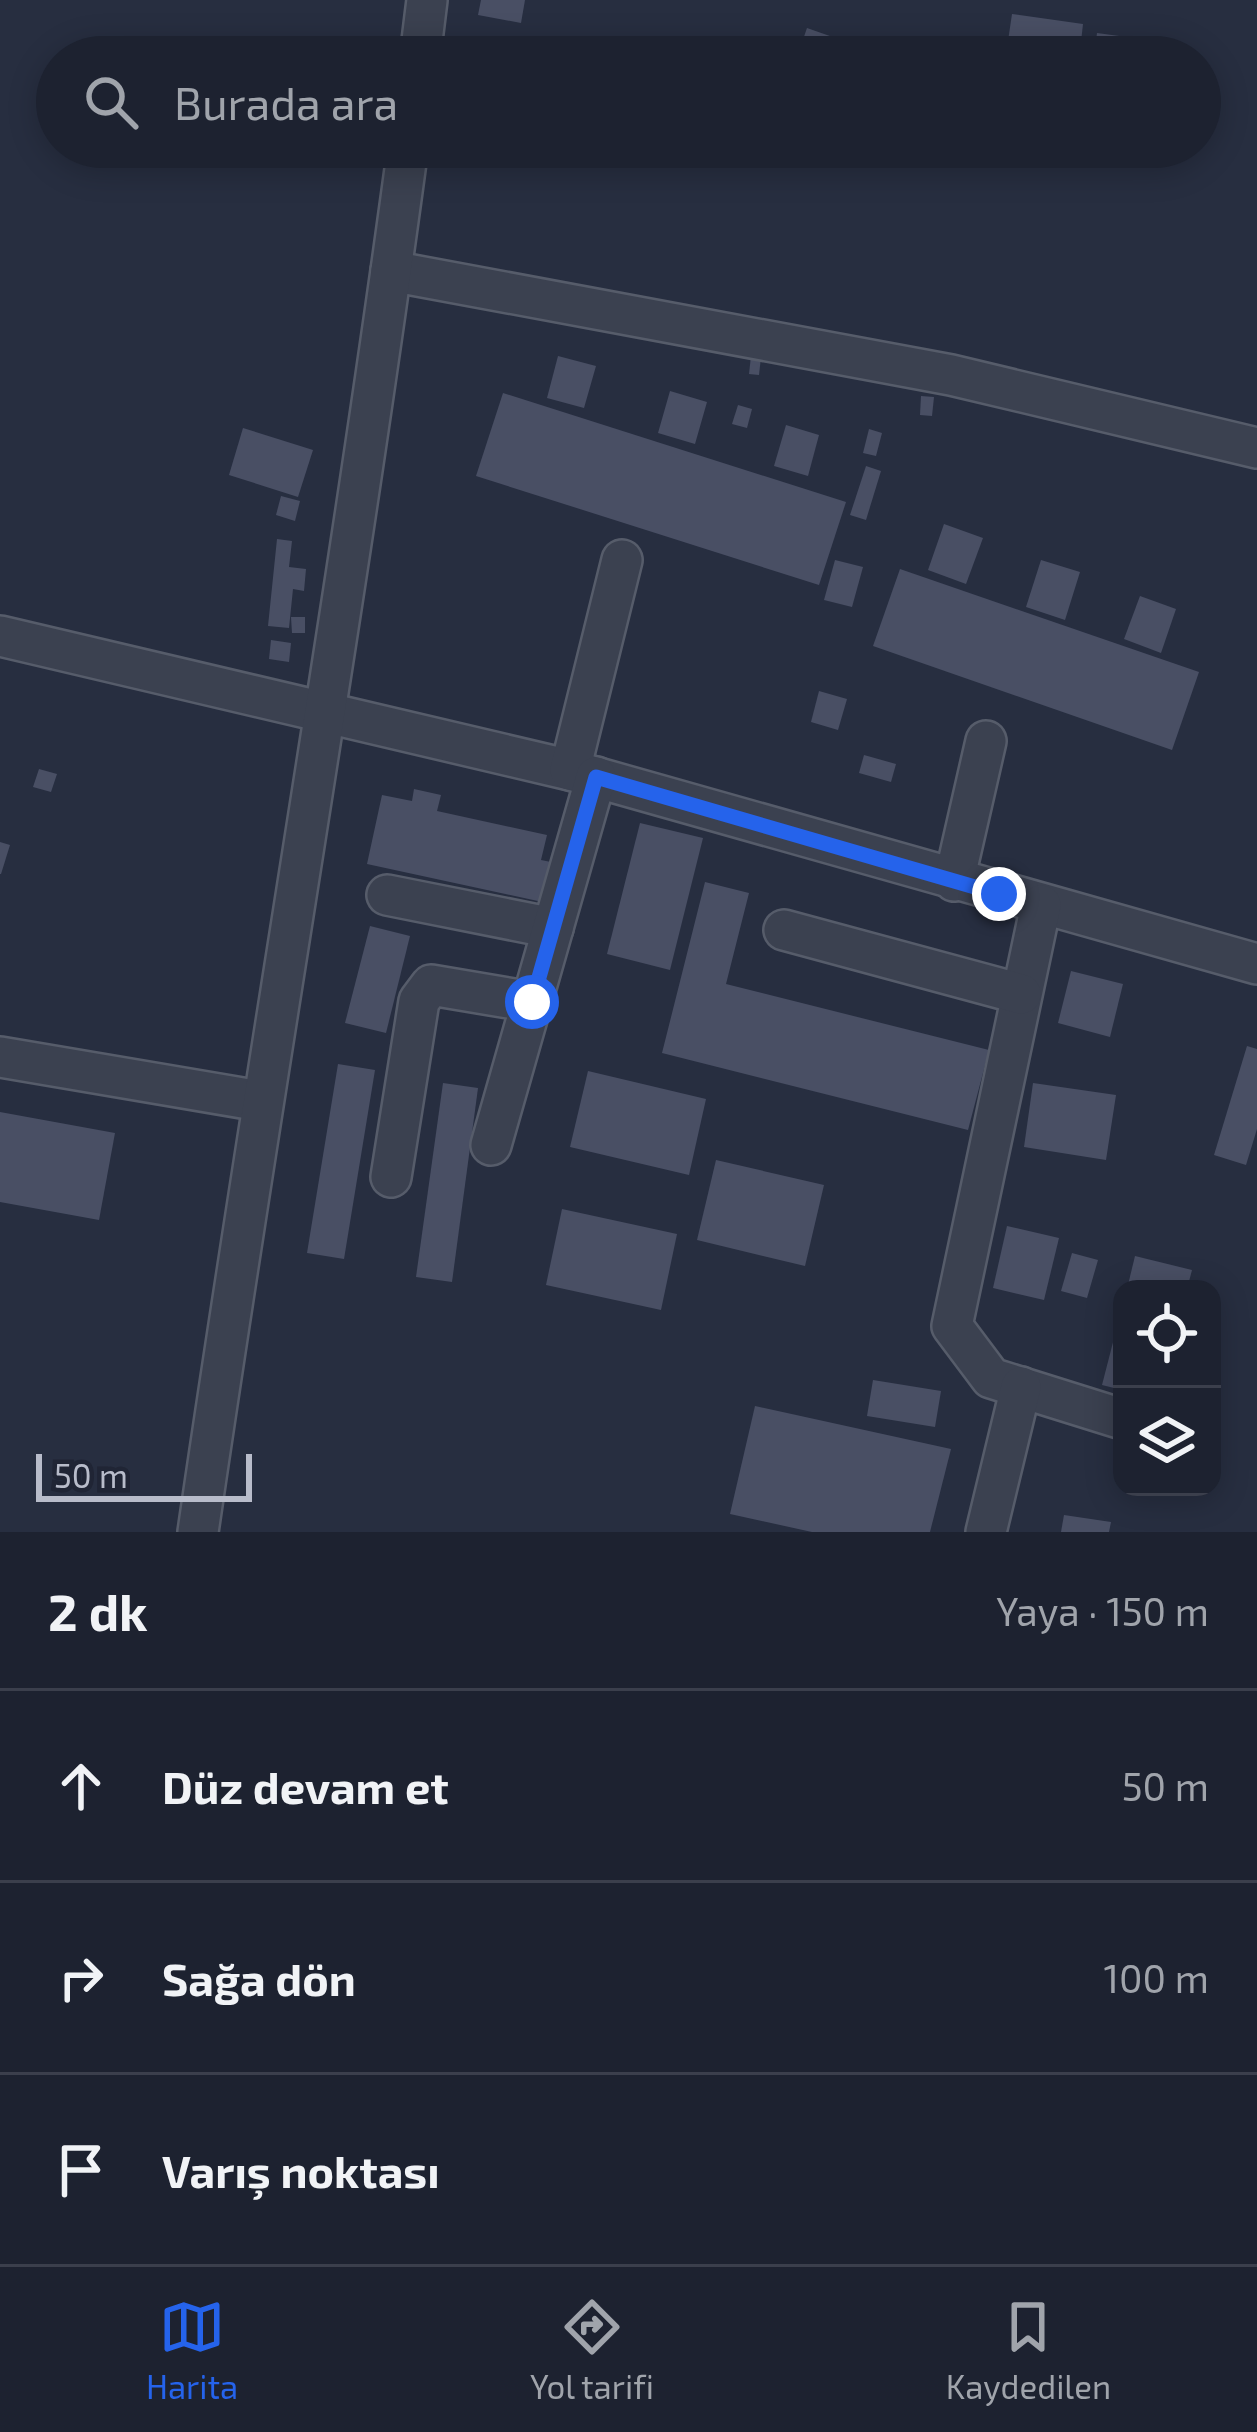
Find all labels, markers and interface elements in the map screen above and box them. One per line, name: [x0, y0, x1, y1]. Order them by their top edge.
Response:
search box: [36, 36, 1221, 168]
icon: search: [78, 69, 144, 135]
text: Burada ara: [174, 75, 398, 129]
route end: [972, 867, 1026, 921]
route start: [505, 975, 559, 1029]
map controls: [1113, 1280, 1221, 1496]
button: locate: [1113, 1280, 1221, 1388]
button: layers: [1113, 1388, 1221, 1496]
scale bar: [36, 1448, 252, 1501]
text: 50 m: [54, 1455, 128, 1495]
text: 2 dk: [48, 1580, 148, 1641]
text: Yaya · 150 m: [996, 1587, 1209, 1634]
icon: ahead: [48, 1753, 114, 1819]
text: Düz devam et: [162, 1759, 449, 1813]
text: 50 m: [1122, 1762, 1209, 1809]
icon: right: [48, 1945, 114, 2011]
text: Sağa dön: [162, 1951, 356, 2005]
text: 100 m: [1104, 1954, 1209, 2001]
icon: arrive: [48, 2137, 114, 2203]
text: Varış noktası: [162, 2143, 440, 2197]
tab: Harita: [146, 2294, 238, 2406]
tab: Yol tarifi: [530, 2294, 654, 2406]
tab: Kaydedilen: [946, 2294, 1111, 2406]

